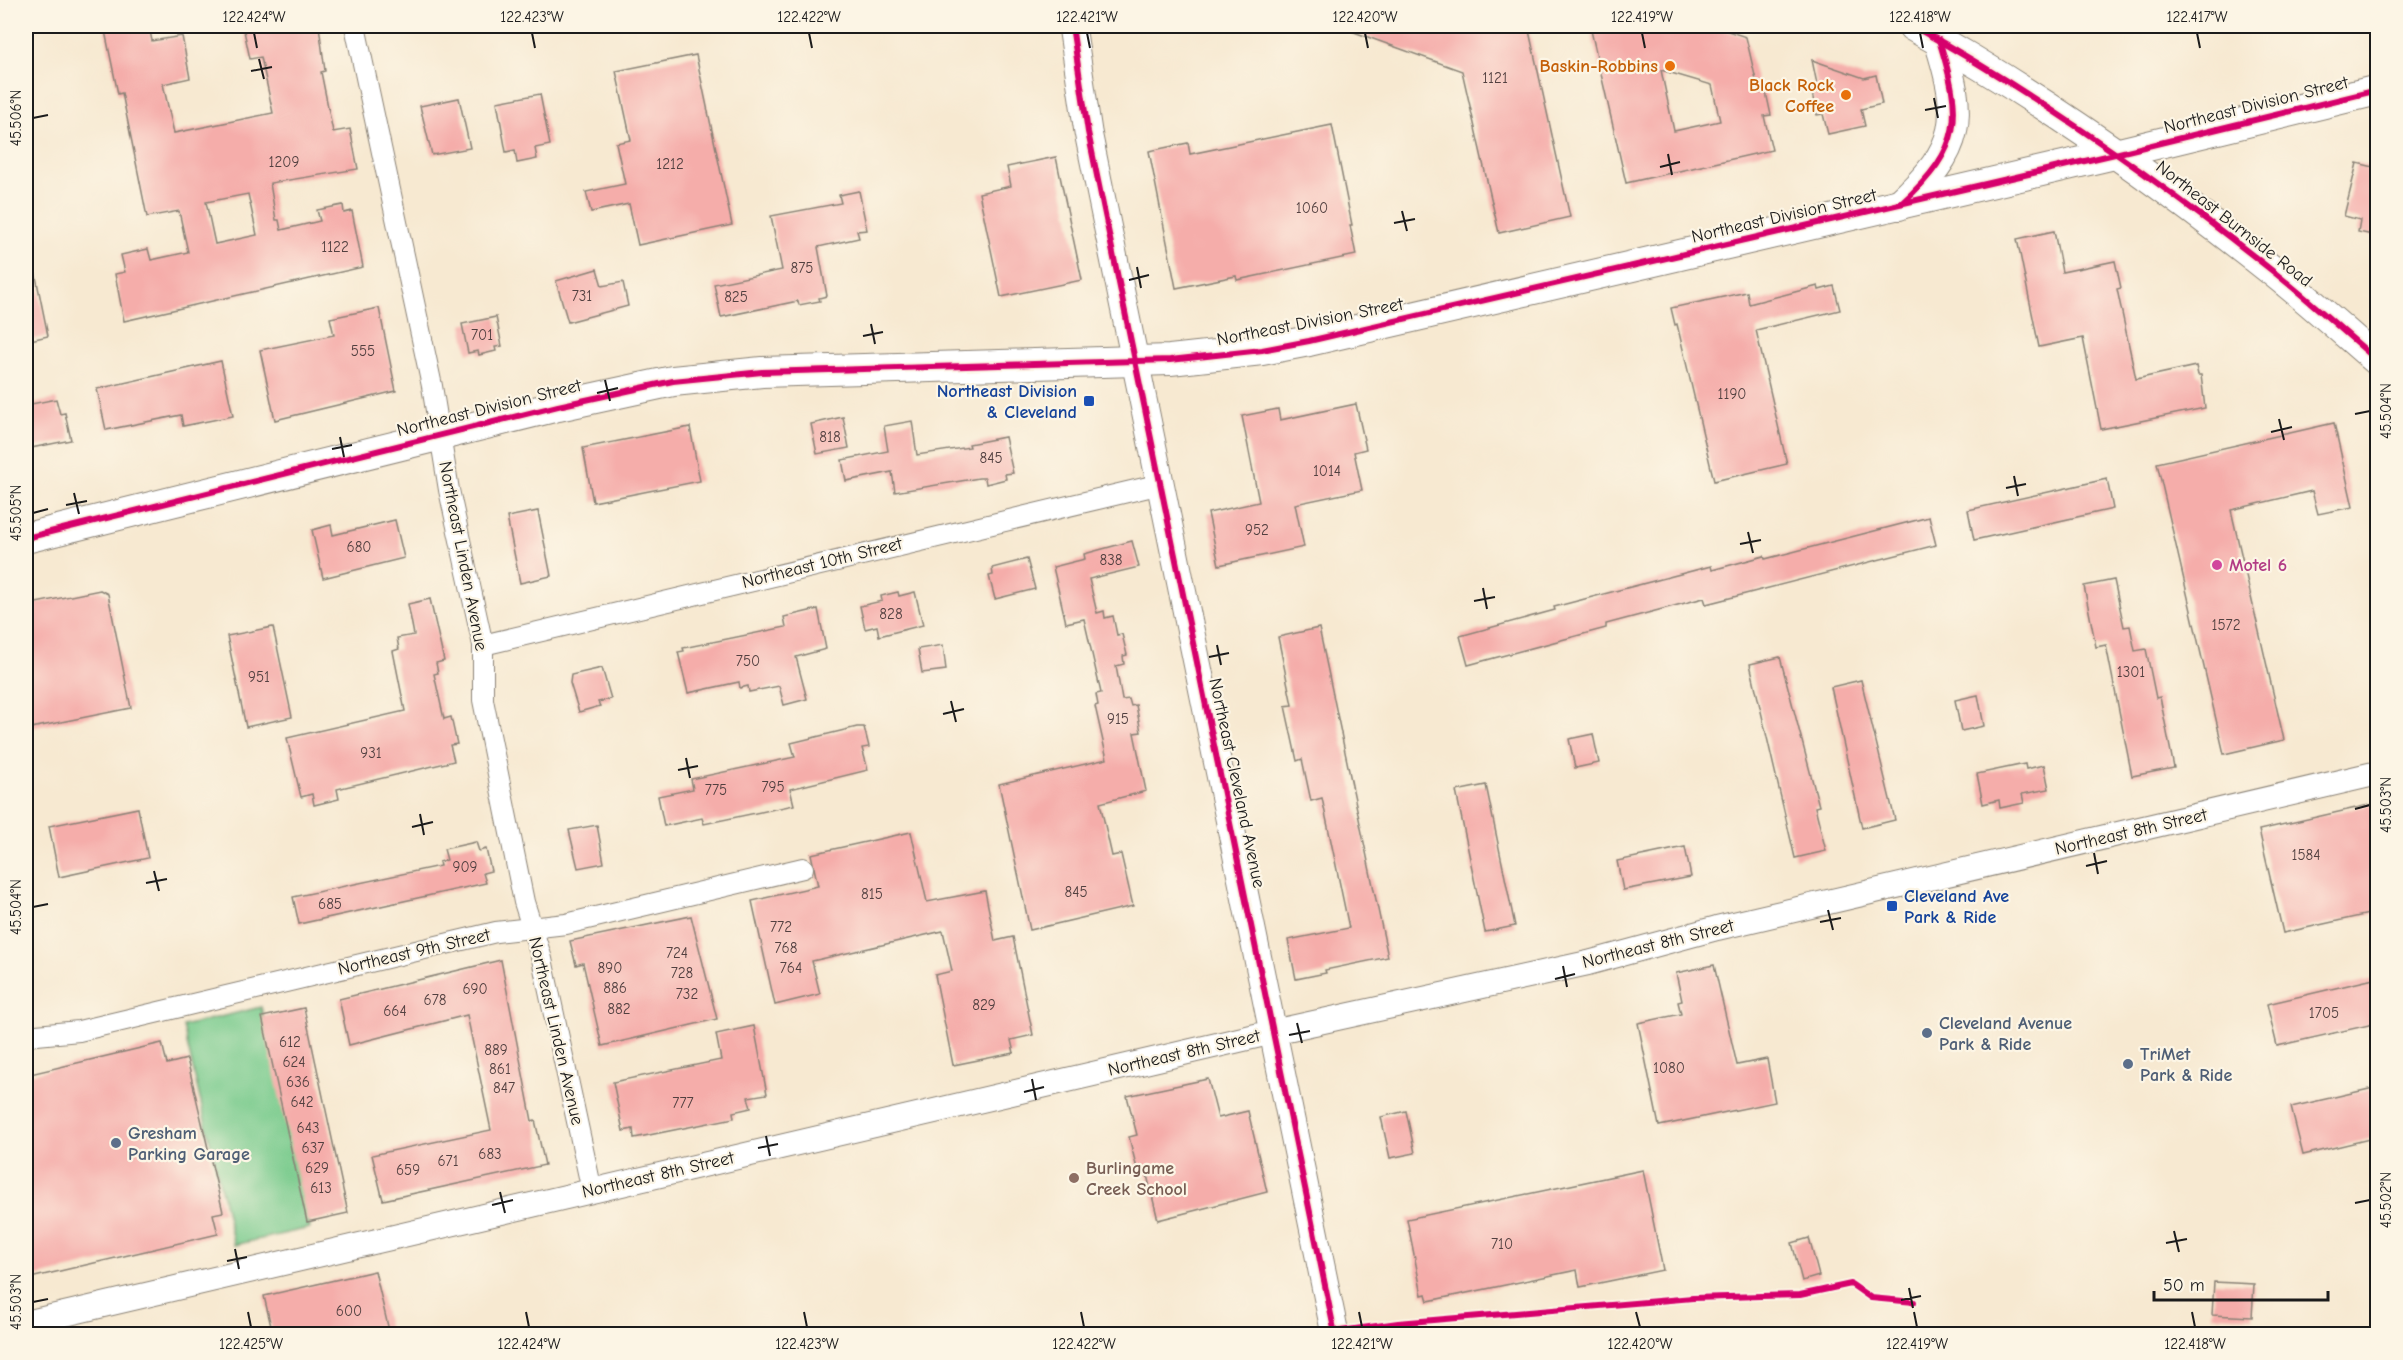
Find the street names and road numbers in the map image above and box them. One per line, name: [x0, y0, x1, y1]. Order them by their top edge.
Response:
street label: Northeast Division Street: [2162, 72, 2351, 138]
street label: Northeast Burnside Road: [2152, 156, 2316, 292]
street label: Northeast Division Street: [1689, 184, 1879, 248]
street label: Northeast Division Street: [1215, 293, 1406, 350]
street label: Northeast Division Street: [395, 375, 584, 441]
street label: Northeast Linden Avenue: [434, 459, 492, 653]
street label: Northeast 10th Street: [740, 533, 905, 593]
street label: Northeast Cleveland Avenue: [1204, 676, 1270, 890]
street label: Northeast 8th Street: [2053, 804, 2210, 860]
street label: Northeast 8th Street: [1580, 915, 1737, 973]
street label: Northeast 9th Street: [336, 924, 493, 980]
street label: Northeast Linden Avenue: [524, 935, 588, 1127]
street label: Northeast 8th Street: [1106, 1025, 1263, 1081]
street label: Northeast 8th Street: [580, 1147, 737, 1203]

